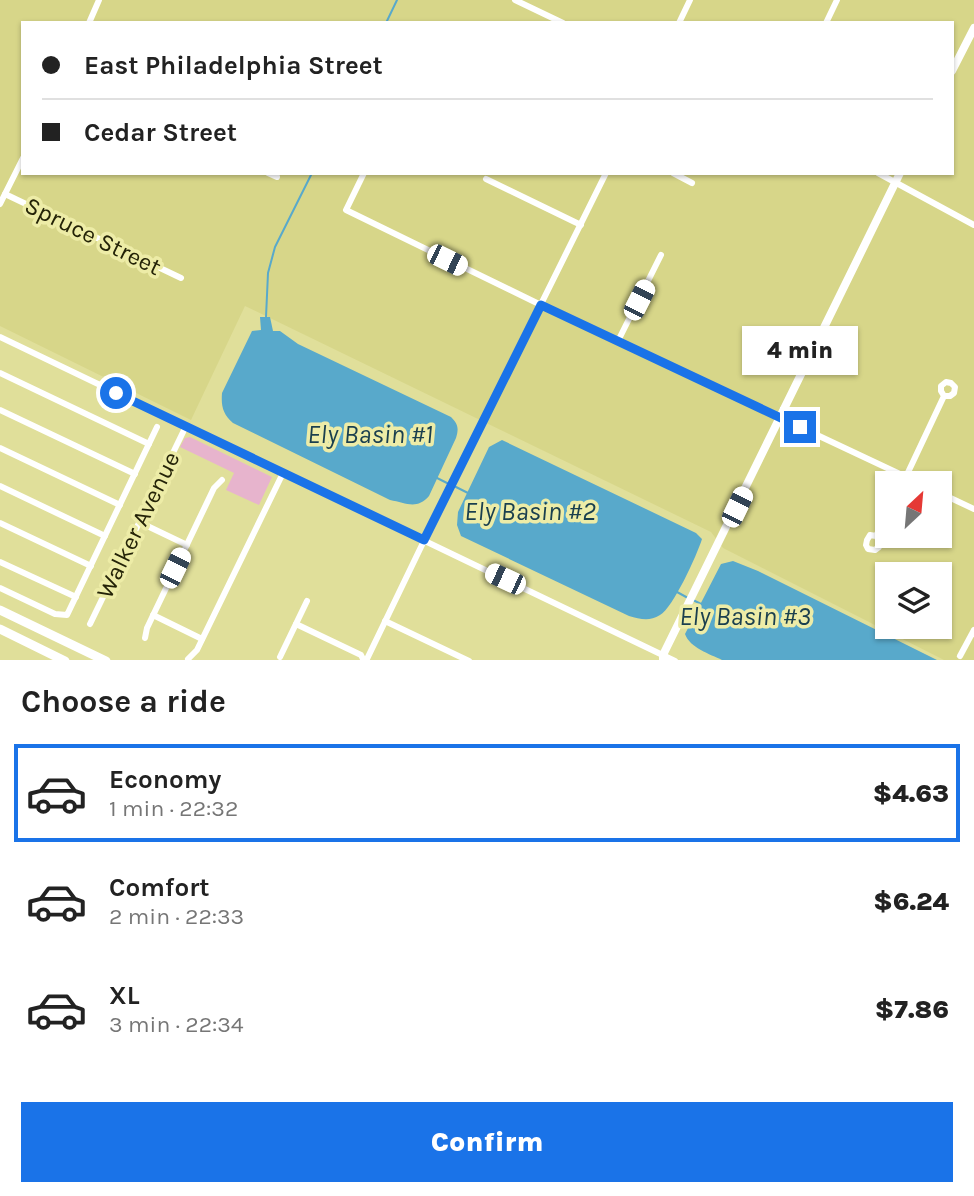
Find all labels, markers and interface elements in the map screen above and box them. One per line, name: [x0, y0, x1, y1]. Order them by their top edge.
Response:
text: East Philadelphia Street: [84, 50, 383, 81]
text: Cedar Street: [84, 117, 237, 148]
street label: Spruce Street: [20, 191, 166, 281]
car: [424, 241, 471, 279]
car: [621, 277, 658, 323]
callout: 4 min: [742, 326, 858, 374]
text: 4 min: [767, 337, 833, 364]
route start: [100, 377, 132, 409]
route end: [784, 411, 816, 443]
water label: Ely Basin #1: [307, 419, 433, 450]
street label: Walker Avenue: [90, 447, 186, 603]
north arrow: [875, 471, 952, 548]
map controls: [875, 471, 952, 639]
car: [719, 484, 756, 530]
water label: Ely Basin #2: [464, 496, 596, 527]
car: [157, 545, 194, 591]
car: [482, 561, 529, 597]
button: layers: [875, 562, 952, 639]
water label: Ely Basin #3: [679, 601, 811, 632]
text: Choose a ride: [21, 683, 226, 720]
icon: car: [25, 762, 88, 825]
text: Economy: [109, 764, 221, 795]
text: $4.63: [873, 778, 949, 809]
text: 1 min · 22:32: [109, 795, 238, 822]
icon: car: [25, 870, 88, 933]
text: Comfort: [109, 872, 210, 903]
text: $6.24: [873, 886, 949, 917]
text: 2 min · 22:33: [109, 903, 244, 930]
icon: car: [25, 978, 88, 1041]
text: XL: [109, 980, 140, 1011]
text: $7.86: [875, 994, 949, 1025]
text: 3 min · 22:34: [109, 1011, 244, 1038]
button: Confirm: [21, 1102, 953, 1182]

